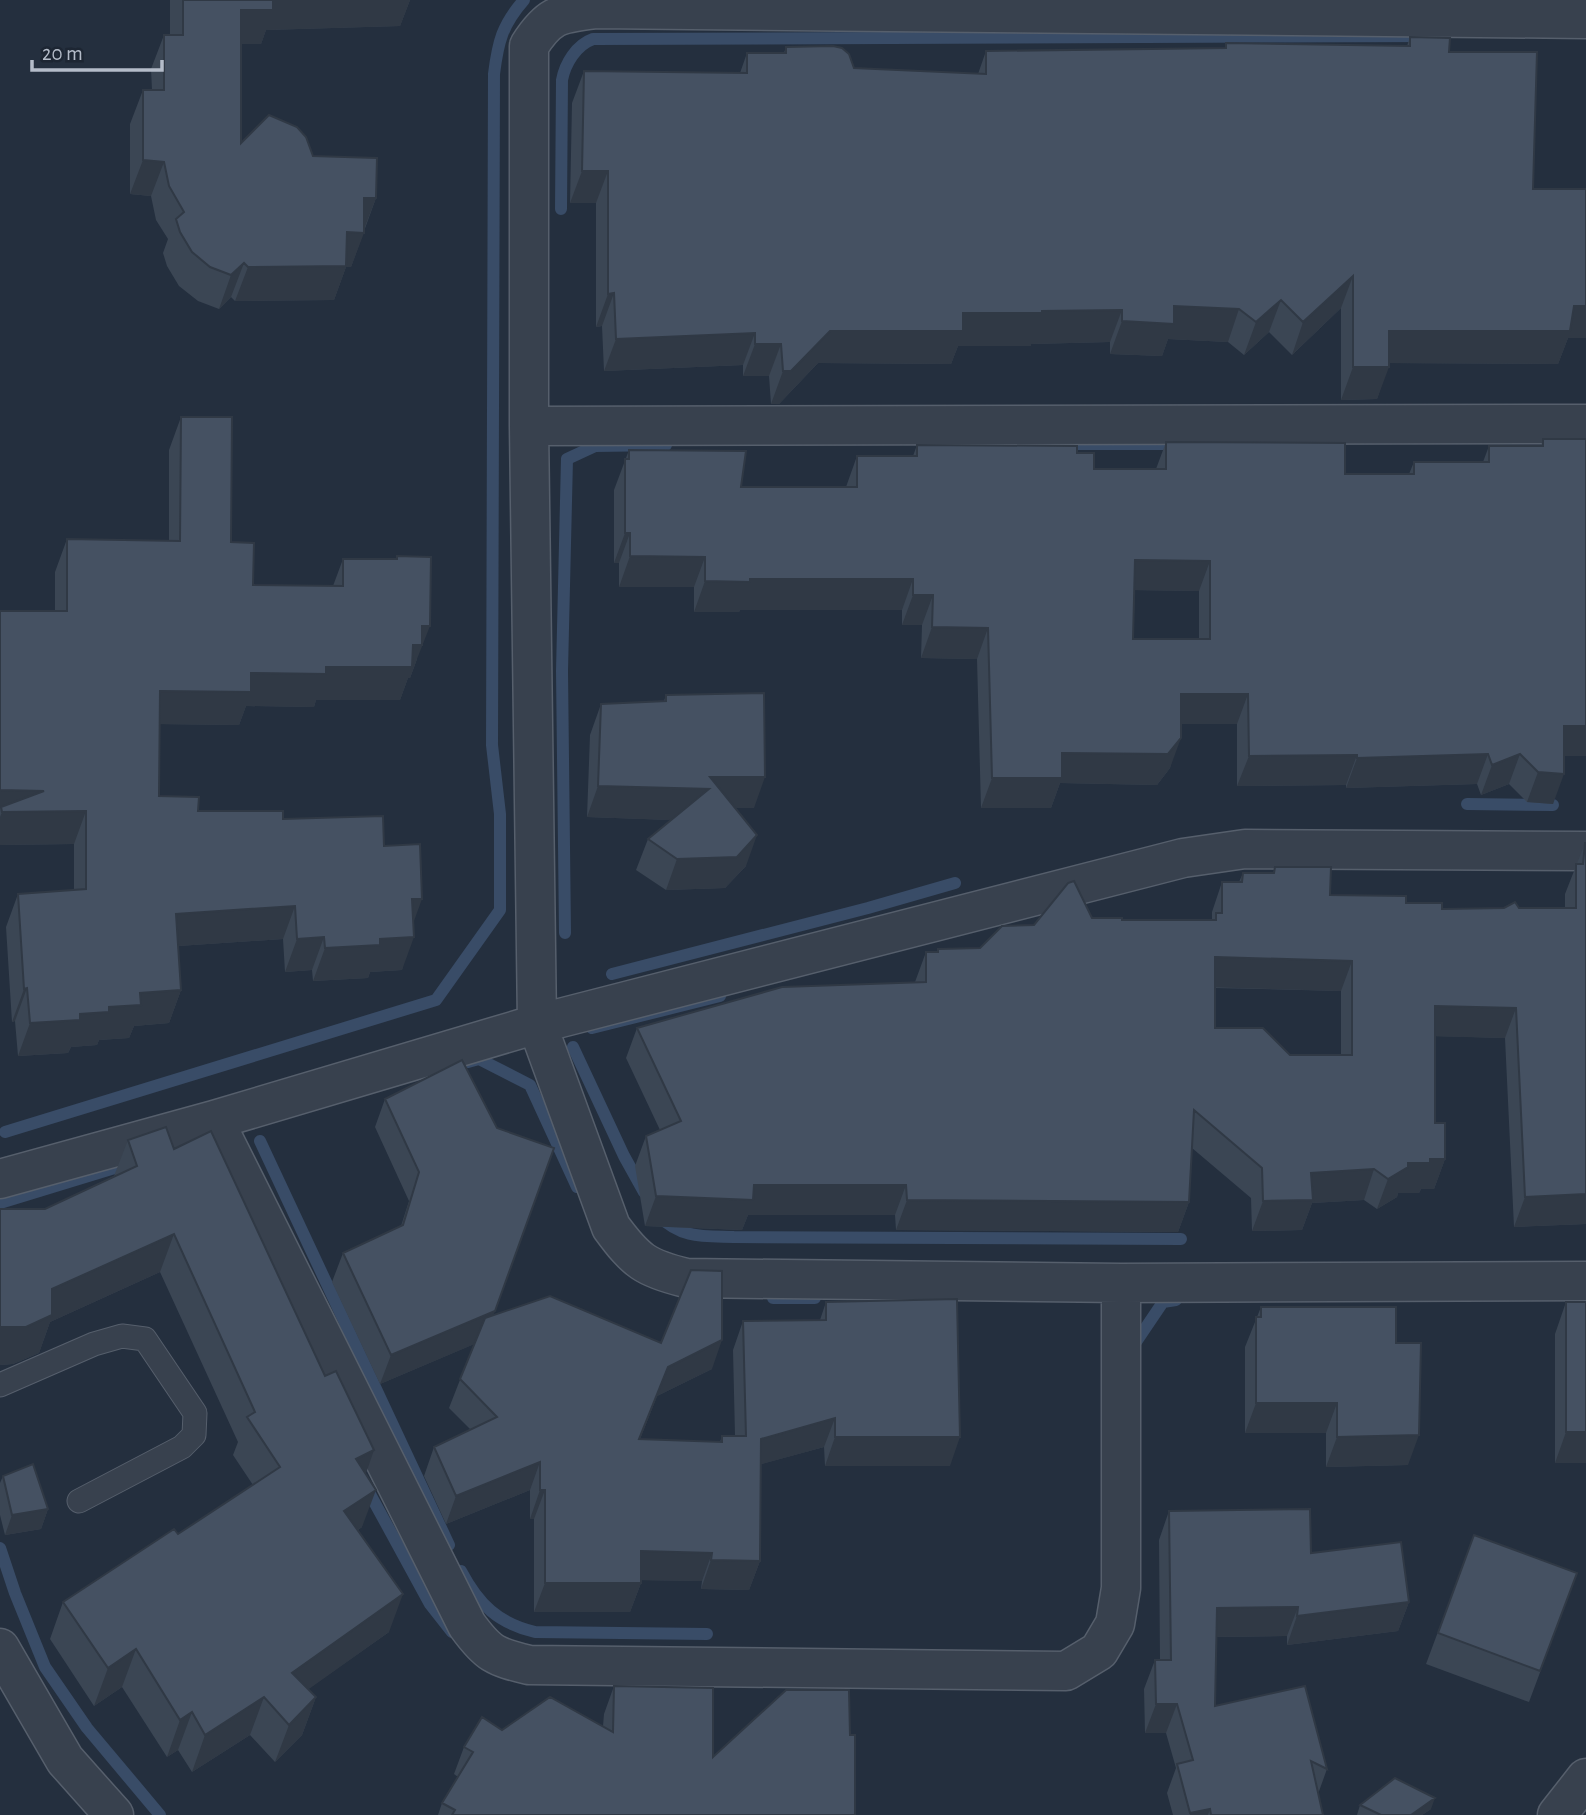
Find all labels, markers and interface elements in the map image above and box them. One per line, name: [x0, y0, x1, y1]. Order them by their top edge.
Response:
scale bar: [32, 28, 161, 72]
text: 20 m: [42, 43, 83, 64]

